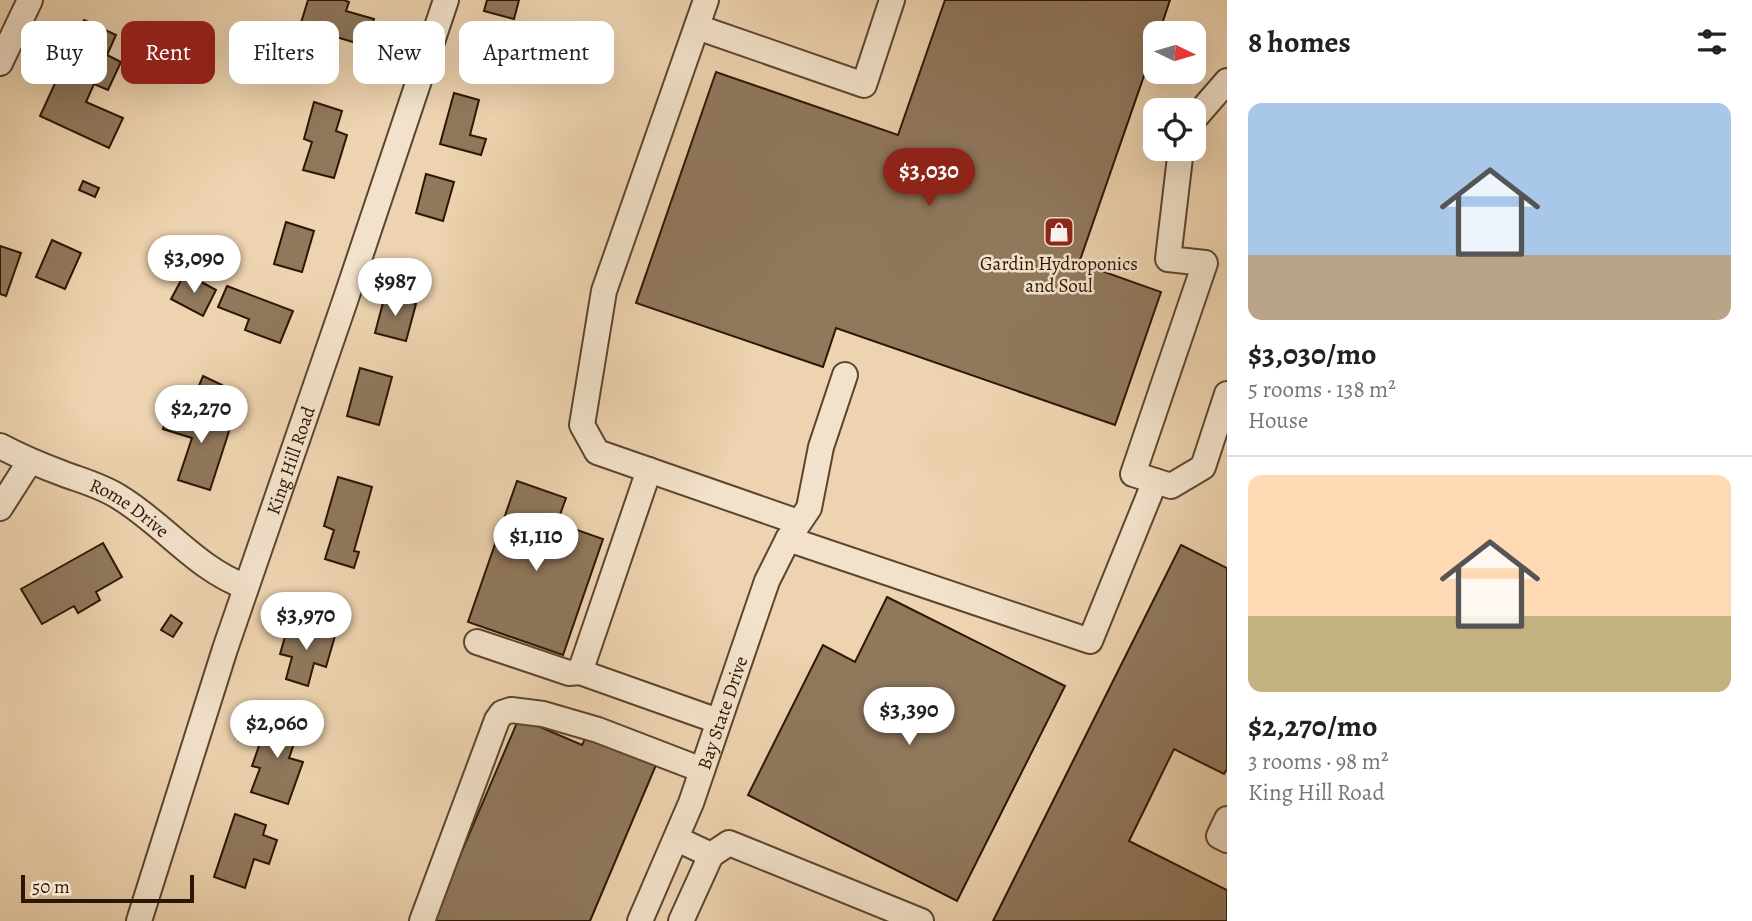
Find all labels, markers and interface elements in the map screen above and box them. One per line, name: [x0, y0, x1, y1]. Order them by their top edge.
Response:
chip: Buy: [21, 21, 107, 84]
chip: Rent: [121, 21, 215, 84]
chip: Filters: [229, 21, 339, 84]
chip: New: [353, 21, 445, 84]
chip: Apartment: [459, 21, 614, 84]
north arrow: [1143, 21, 1206, 84]
map controls: [1143, 21, 1206, 161]
text: 8 homes: [1248, 22, 1351, 62]
icon: filters: [1693, 23, 1731, 61]
button: locate: [1143, 98, 1206, 161]
pin: $3,030: [872, 148, 986, 208]
icon: home: [1427, 149, 1553, 275]
text: $3,030: [899, 155, 959, 186]
shop icon: Gardin Hydroponics and Soul: [1042, 215, 1076, 249]
pin: $3,090: [137, 236, 251, 295]
text: $3,090: [164, 242, 224, 273]
place label: Gardin Hydroponics and Soul: [980, 251, 1138, 299]
pin: $987: [354, 258, 436, 318]
text: $987: [374, 265, 416, 296]
text: $3,030/mo: [1248, 334, 1377, 374]
text: 5 rooms · 138 m²: [1248, 374, 1396, 405]
pin: $2,270: [144, 386, 258, 445]
text: $2,270: [171, 392, 231, 423]
street label: King Hill Road: [260, 402, 322, 518]
text: House: [1248, 405, 1308, 436]
street label: Rome Drive: [86, 472, 174, 544]
pin: $1,110: [479, 514, 593, 573]
text: $1,110: [509, 520, 563, 551]
icon: home: [1427, 521, 1553, 647]
pin: $3,970: [249, 592, 363, 652]
text: $3,970: [277, 599, 335, 630]
street label: Bay State Drive: [691, 653, 754, 773]
pin: $3,390: [852, 688, 966, 747]
text: $3,390: [880, 694, 938, 725]
pin: $2,060: [220, 700, 334, 760]
text: $2,270/mo: [1248, 706, 1377, 746]
text: $2,060: [246, 707, 308, 738]
text: 3 rooms · 98 m²: [1248, 746, 1389, 777]
text: King Hill Road: [1248, 777, 1385, 808]
scale bar: [21, 872, 194, 904]
text: 50 m: [32, 874, 70, 900]

